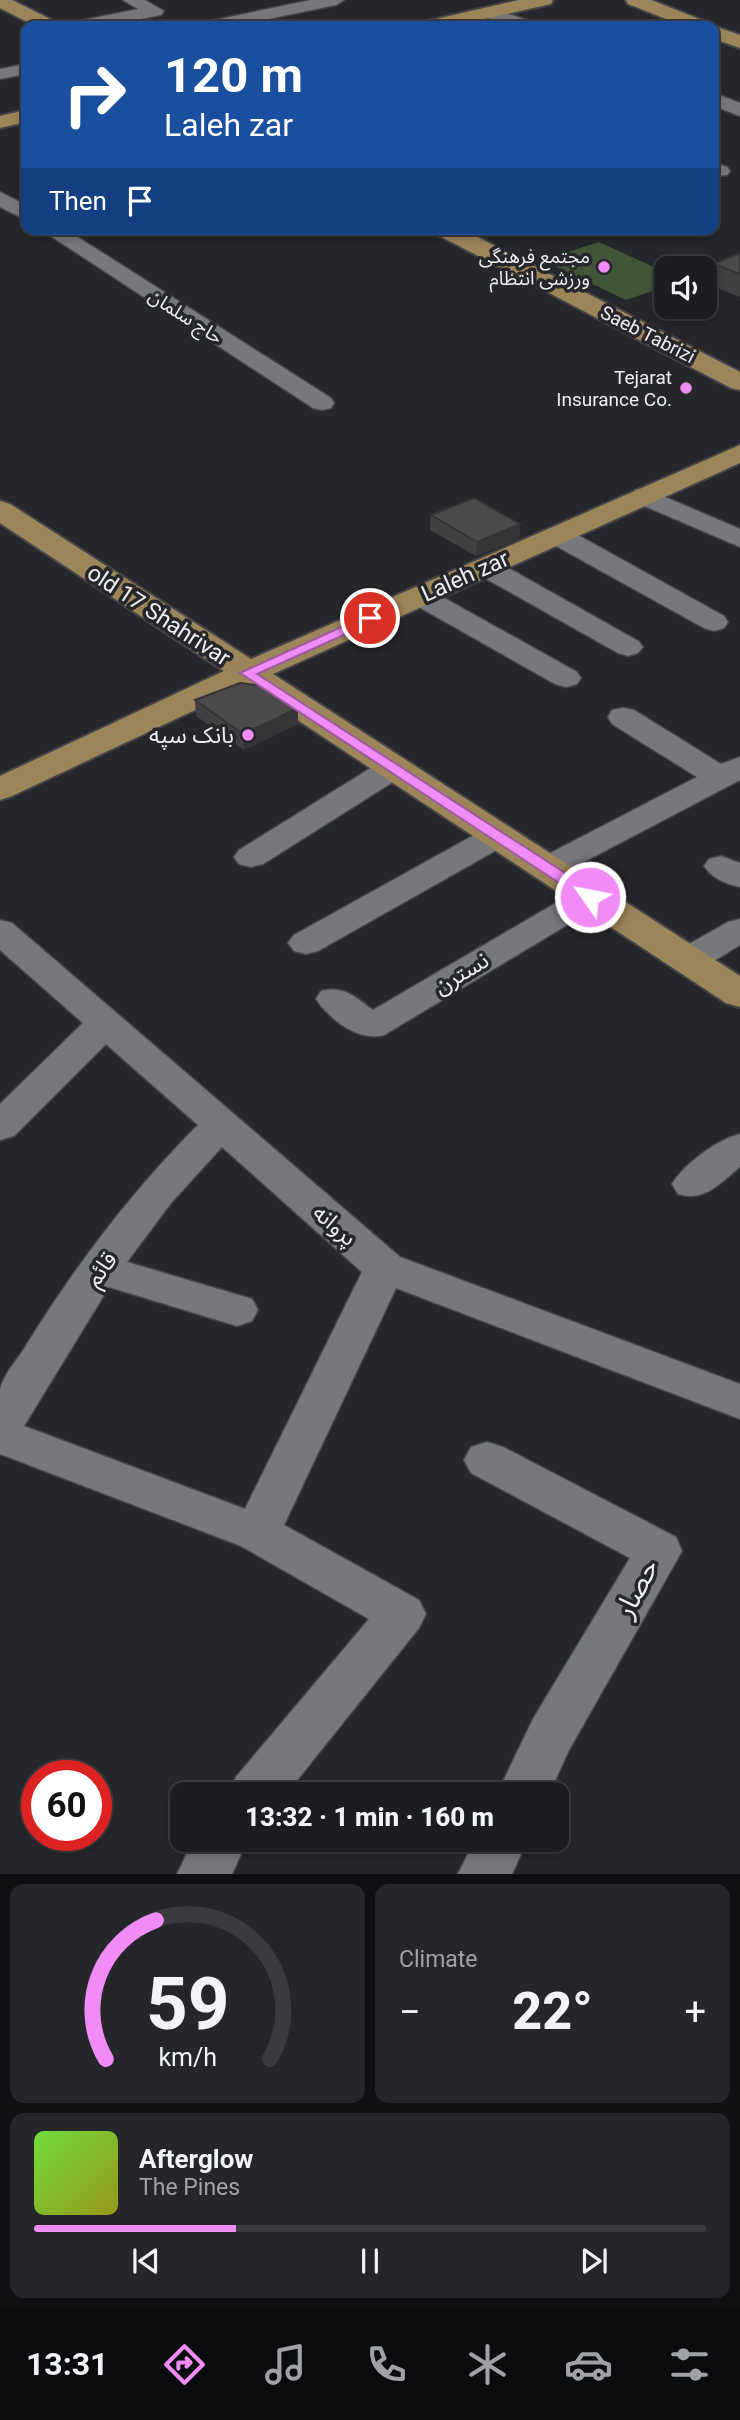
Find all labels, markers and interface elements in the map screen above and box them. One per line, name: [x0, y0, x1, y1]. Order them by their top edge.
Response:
text: 120 m: [164, 47, 303, 104]
icon: right: [49, 49, 140, 140]
text: Laleh zar: [164, 106, 293, 144]
icon: arrive: [121, 182, 159, 220]
text: Then: [49, 186, 107, 216]
place label: مجتمع فرهنگی ورزشی انتظام: [479, 245, 590, 293]
map controls: [654, 256, 717, 319]
button: sound: [654, 256, 717, 319]
marker: مجتمع فرهنگی ورزشی انتظام: [596, 259, 612, 275]
street label: حاج سلمان: [143, 284, 227, 351]
street label: Saeb Tabrizi: [597, 301, 699, 368]
place label: Tejarat Insurance Co.: [556, 366, 672, 411]
marker: Tejarat Insurance Co.: [678, 380, 694, 396]
street label: Laleh zar: [417, 545, 513, 608]
street label: old 17 Shahrivar: [82, 559, 235, 672]
pin: [340, 588, 400, 648]
icon: arrive: [351, 599, 389, 637]
place label: بانک سپه: [149, 722, 234, 750]
marker: بانک سپه: [240, 727, 256, 743]
position arrow: [553, 860, 627, 934]
street label: نسترن: [429, 947, 494, 1000]
street label: پروانه: [307, 1199, 362, 1253]
street label: قائم: [80, 1247, 125, 1294]
street label: حصار: [607, 1553, 665, 1624]
speed limit sign: 60: [21, 1760, 112, 1851]
text: 13:32 · 1 min · 160 m: [245, 1802, 494, 1832]
text: Climate: [399, 1946, 478, 1973]
text: 59: [146, 1962, 229, 2048]
text: 22°: [512, 1981, 593, 2042]
text: −: [399, 1990, 421, 2034]
text: +: [684, 1990, 706, 2034]
text: km/h: [158, 2043, 217, 2072]
text: Afterglow: [139, 2144, 253, 2174]
text: The Pines: [139, 2174, 240, 2201]
icon: previous: [127, 2242, 165, 2280]
icon: pause: [351, 2242, 389, 2280]
icon: next: [575, 2242, 613, 2280]
icon: directions: [160, 2340, 209, 2389]
icon: music: [261, 2340, 310, 2389]
icon: phone: [362, 2340, 411, 2389]
icon: climate: [463, 2340, 512, 2389]
icon: car: [564, 2340, 613, 2389]
icon: filters: [665, 2340, 714, 2389]
text: 13:31: [26, 2345, 108, 2383]

